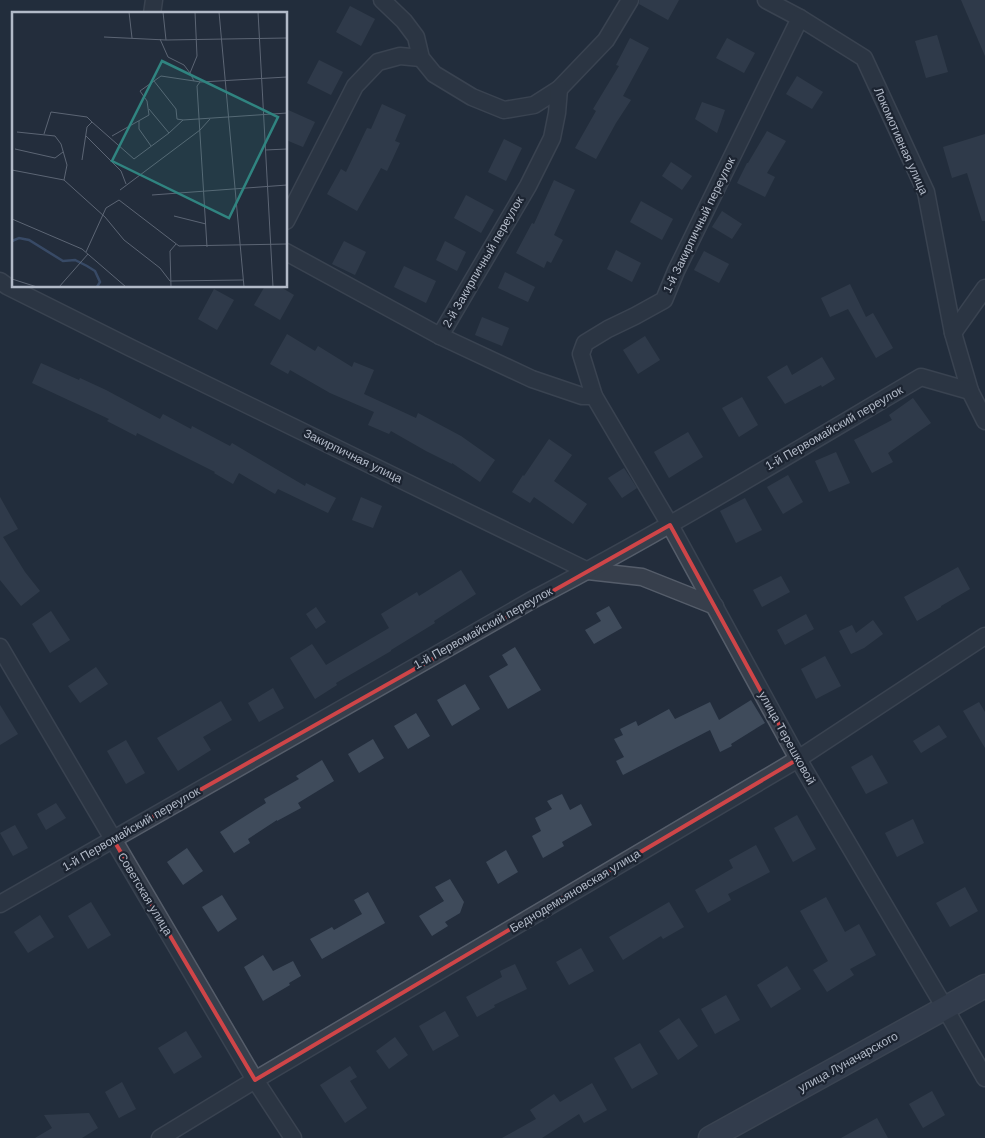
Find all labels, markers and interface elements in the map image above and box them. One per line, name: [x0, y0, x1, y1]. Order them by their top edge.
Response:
inset map: [12, 12, 288, 288]
street label: Локомотивная улица: [871, 85, 931, 197]
street label: 1-й Закирпичный переулок: [660, 154, 738, 295]
street label: 2-й Закирпичный переулок: [440, 193, 527, 330]
street label: 1-й Первомайский переулок: [763, 382, 906, 473]
street label: Закирпичная улица: [301, 426, 405, 486]
street label: 1-й Первомайский переулок: [411, 584, 555, 672]
street label: улица Терешковой: [756, 689, 818, 787]
street label: 1-й Первомайский переулок: [60, 783, 203, 874]
street label: Беднодемьяновская улица: [507, 846, 643, 936]
street label: Советская улица: [115, 850, 175, 938]
street label: улица Луначарского: [796, 1029, 901, 1095]

